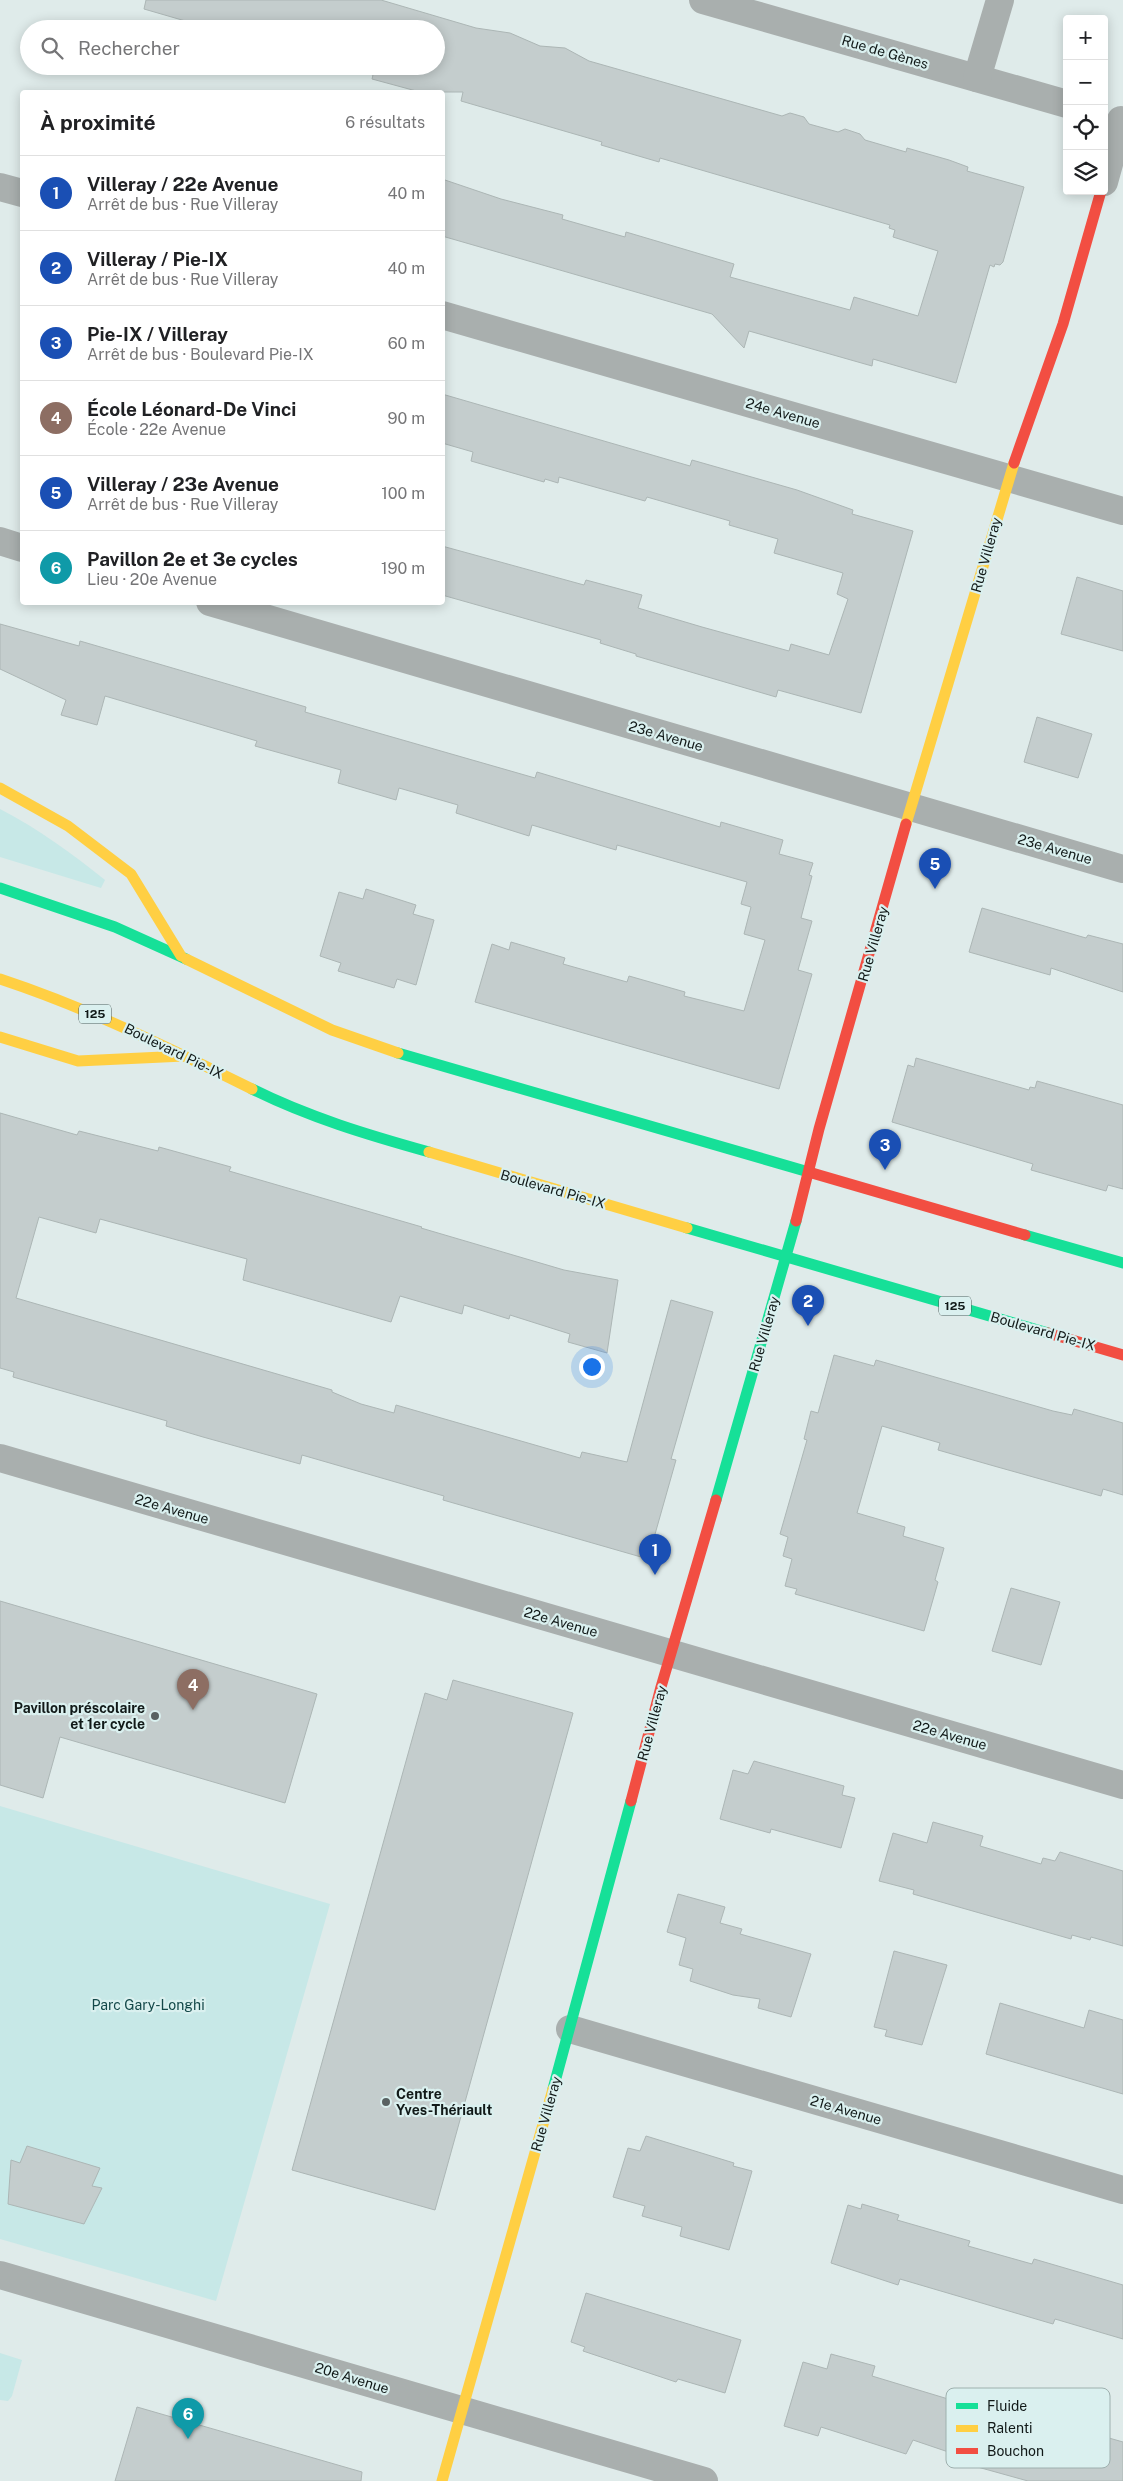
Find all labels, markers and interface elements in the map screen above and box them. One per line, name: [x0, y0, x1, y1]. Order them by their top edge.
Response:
map controls: [1063, 15, 1108, 195]
button: +: [1063, 15, 1108, 60]
search box: [20, 20, 445, 75]
street label: Rue de Gènes: [840, 32, 930, 72]
icon: search: [38, 34, 66, 62]
text: Rechercher: [78, 37, 180, 59]
button: −: [1063, 60, 1108, 105]
button: locate: [1063, 105, 1108, 150]
text: À proximité: [40, 110, 156, 135]
text: 6 résultats: [345, 113, 425, 132]
button: layers: [1063, 150, 1108, 195]
text: Villeray / 22e Avenue: [87, 173, 278, 195]
text: 1: [53, 184, 59, 203]
text: 40 m: [387, 184, 425, 203]
text: Arrêt de bus · Rue Villeray: [87, 195, 278, 214]
text: Villeray / Pie-IX: [87, 248, 228, 270]
text: 2: [51, 259, 61, 278]
text: 40 m: [387, 259, 425, 278]
text: Arrêt de bus · Rue Villeray: [87, 270, 278, 289]
text: Pie-IX / Villeray: [87, 323, 228, 345]
text: 3: [51, 334, 61, 353]
text: 60 m: [388, 334, 425, 353]
text: Arrêt de bus · Boulevard Pie-IX: [87, 345, 314, 364]
street label: 24e Avenue: [744, 395, 822, 431]
text: École Léonard-De Vinci: [87, 398, 296, 420]
text: 4: [51, 409, 61, 428]
text: 90 m: [388, 409, 425, 428]
text: École · 22e Avenue: [87, 420, 226, 439]
text: Villeray / 23e Avenue: [87, 473, 279, 495]
text: 5: [51, 484, 61, 503]
text: 100 m: [381, 484, 425, 503]
text: Arrêt de bus · Rue Villeray: [87, 495, 278, 514]
street label: Rue Villeray: [968, 515, 1005, 594]
text: Pavillon 2e et 3e cycles: [87, 548, 298, 570]
text: 6: [51, 559, 61, 578]
text: 190 m: [381, 559, 425, 578]
text: Lieu · 20e Avenue: [87, 570, 217, 589]
street label: 23e Avenue: [627, 718, 705, 754]
street label: 23e Avenue: [1016, 831, 1094, 867]
pin: 5: [919, 848, 951, 889]
street label: Rue Villeray: [855, 904, 892, 983]
road number: 125: [79, 1004, 111, 1024]
street label: Boulevard Pie-IX: [122, 1020, 227, 1082]
pin: 3: [869, 1129, 901, 1170]
street label: Boulevard Pie-IX: [499, 1166, 608, 1212]
pin: 2: [792, 1285, 824, 1326]
street label: Rue Villeray: [746, 1294, 783, 1373]
road number: 125: [939, 1296, 971, 1315]
street label: Boulevard Pie-IX: [989, 1308, 1098, 1354]
your location: [579, 1354, 605, 1380]
street label: 22e Avenue: [133, 1491, 211, 1527]
pin: 1: [639, 1534, 671, 1575]
street label: 22e Avenue: [522, 1604, 600, 1640]
pin: 4: [177, 1669, 209, 1710]
street label: Rue Villeray: [634, 1683, 670, 1762]
place label: Pavillon préscolaire et 1er cycle: [14, 1700, 145, 1732]
marker: Pavillon préscolaire et 1er cycle: [149, 1710, 161, 1722]
street label: 22e Avenue: [911, 1717, 989, 1753]
park label: Parc Gary-Longhi: [91, 1997, 205, 2013]
street label: Rue Villeray: [528, 2074, 565, 2153]
place label: Centre Yves-Thériault: [396, 2086, 492, 2118]
street label: 21e Avenue: [809, 2092, 884, 2128]
marker: Centre Yves-Thériault: [380, 2096, 392, 2108]
street label: 20e Avenue: [313, 2359, 391, 2397]
legend: [946, 2388, 1110, 2468]
pin: 6: [172, 2398, 204, 2439]
text: Fluide: [987, 2398, 1027, 2414]
text: Ralenti: [987, 2420, 1033, 2436]
text: Bouchon: [987, 2443, 1044, 2459]

